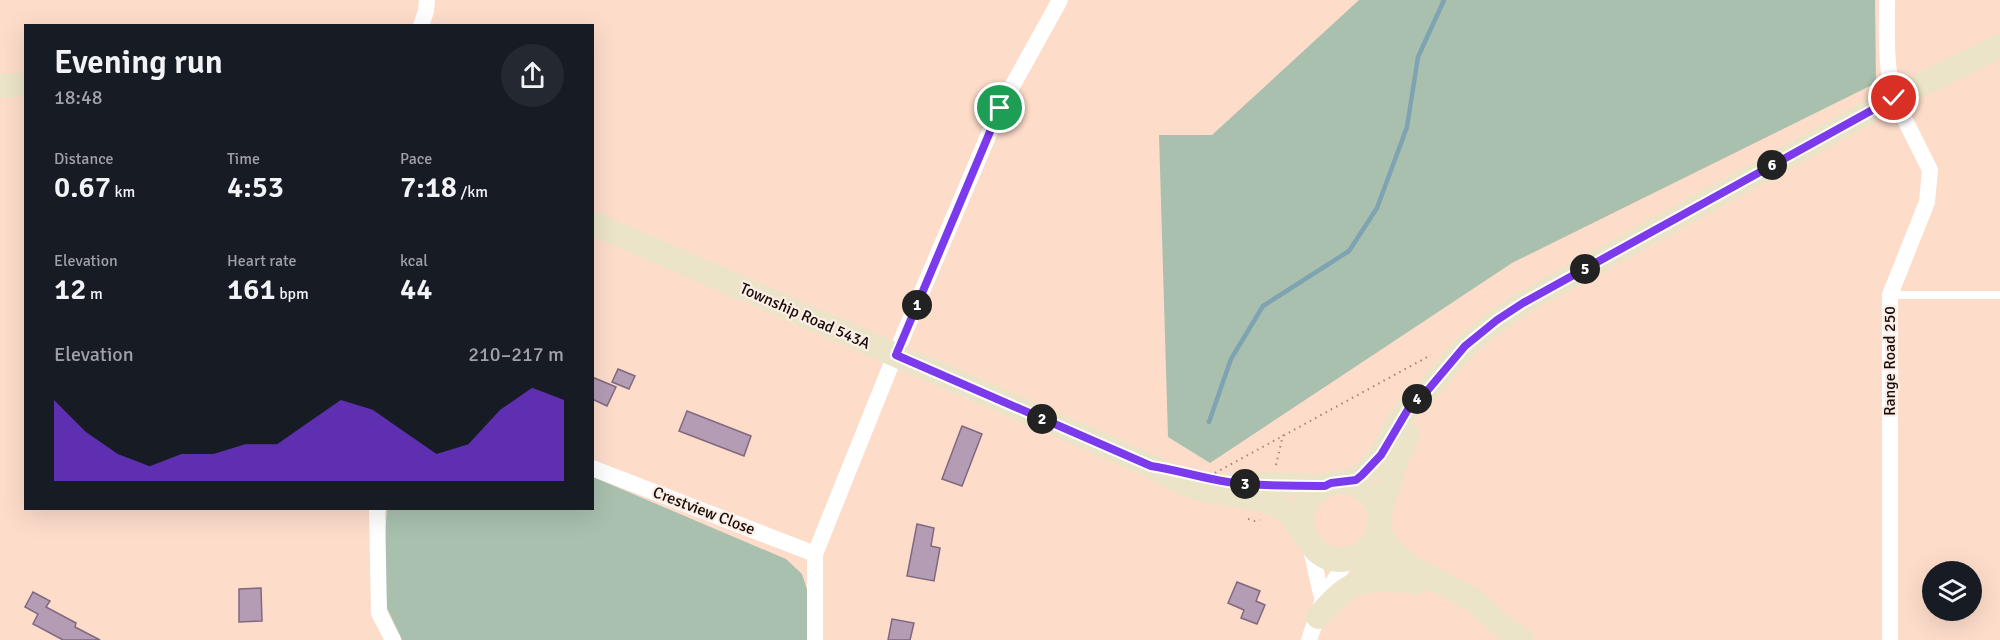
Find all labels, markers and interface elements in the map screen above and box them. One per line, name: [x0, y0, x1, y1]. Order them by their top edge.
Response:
text: Evening run: [54, 42, 223, 83]
button: share: [501, 44, 564, 107]
pin: [1868, 72, 1919, 123]
icon: check: [1877, 81, 1910, 114]
pin: [974, 82, 1025, 133]
text: 18:48: [54, 85, 103, 110]
icon: arrive: [983, 91, 1016, 124]
text: Distance: [54, 149, 114, 169]
text: Time: [227, 149, 260, 169]
text: Pace: [400, 149, 432, 169]
pin: 6: [1757, 150, 1787, 180]
text: 6: [1768, 155, 1776, 175]
text: 0.67: [54, 169, 111, 206]
text: 4:53: [227, 169, 284, 206]
text: 7:18: [400, 169, 457, 206]
text: km: [111, 182, 135, 202]
text: /km: [457, 182, 488, 202]
text: Elevation: [54, 251, 118, 271]
text: Heart rate: [227, 251, 296, 271]
text: kcal: [400, 251, 428, 271]
pin: 5: [1570, 254, 1600, 284]
text: 5: [1581, 259, 1589, 279]
text: 12: [54, 271, 86, 308]
text: 161: [227, 271, 276, 308]
text: 44: [400, 271, 432, 308]
street label: Township Road 543A: [737, 278, 873, 354]
text: m: [86, 284, 103, 304]
text: bpm: [276, 284, 309, 304]
pin: 1: [902, 290, 932, 320]
text: 1: [913, 295, 921, 315]
street label: Range Road 250: [1880, 306, 1900, 416]
text: Elevation: [54, 342, 134, 367]
text: 210–217 m: [468, 342, 564, 367]
pin: 4: [1402, 384, 1432, 414]
text: 4: [1413, 389, 1421, 409]
pin: 2: [1027, 404, 1057, 434]
text: 2: [1038, 409, 1046, 429]
pin: 3: [1230, 469, 1260, 499]
text: 3: [1241, 474, 1249, 494]
street label: Crestview Close: [650, 482, 758, 540]
map controls: [1922, 561, 1982, 621]
button: layers: [1922, 561, 1982, 621]

